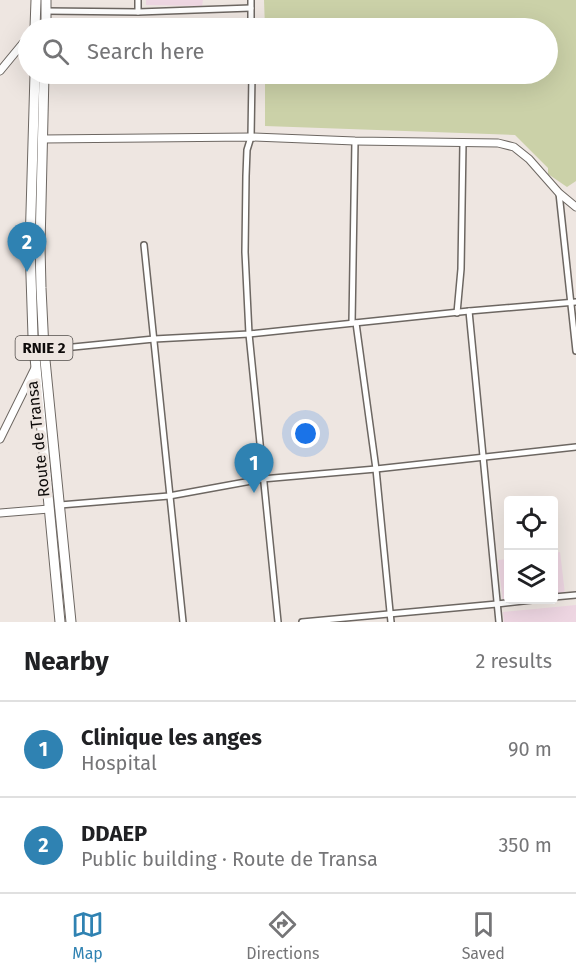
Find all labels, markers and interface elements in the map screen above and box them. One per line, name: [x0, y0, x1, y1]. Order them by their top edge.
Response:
search box: [18, 18, 558, 84]
icon: search: [39, 35, 72, 68]
text: Search here: [87, 38, 205, 65]
pin: 2: [8, 222, 46, 272]
road number: RNIE 2: [15, 336, 72, 360]
street label: Route de Transa: [22, 380, 54, 498]
your location: [291, 419, 320, 448]
pin: 1: [234, 444, 274, 493]
map controls: [504, 496, 558, 604]
button: locate: [504, 496, 558, 550]
button: layers: [504, 550, 558, 604]
text: Nearby: [24, 646, 109, 677]
text: 2 results: [475, 649, 552, 673]
text: Clinique les anges: [81, 724, 262, 751]
text: 1: [39, 737, 48, 761]
text: 90 m: [508, 737, 552, 761]
text: Hospital: [81, 751, 157, 775]
text: DDAEP: [81, 820, 147, 847]
text: 2: [38, 833, 49, 857]
text: 350 m: [498, 833, 552, 857]
text: Public building · Route de Transa: [81, 847, 378, 871]
tab: Map: [71, 908, 104, 963]
tab: Directions: [246, 908, 320, 963]
tab: Saved: [462, 908, 505, 963]

